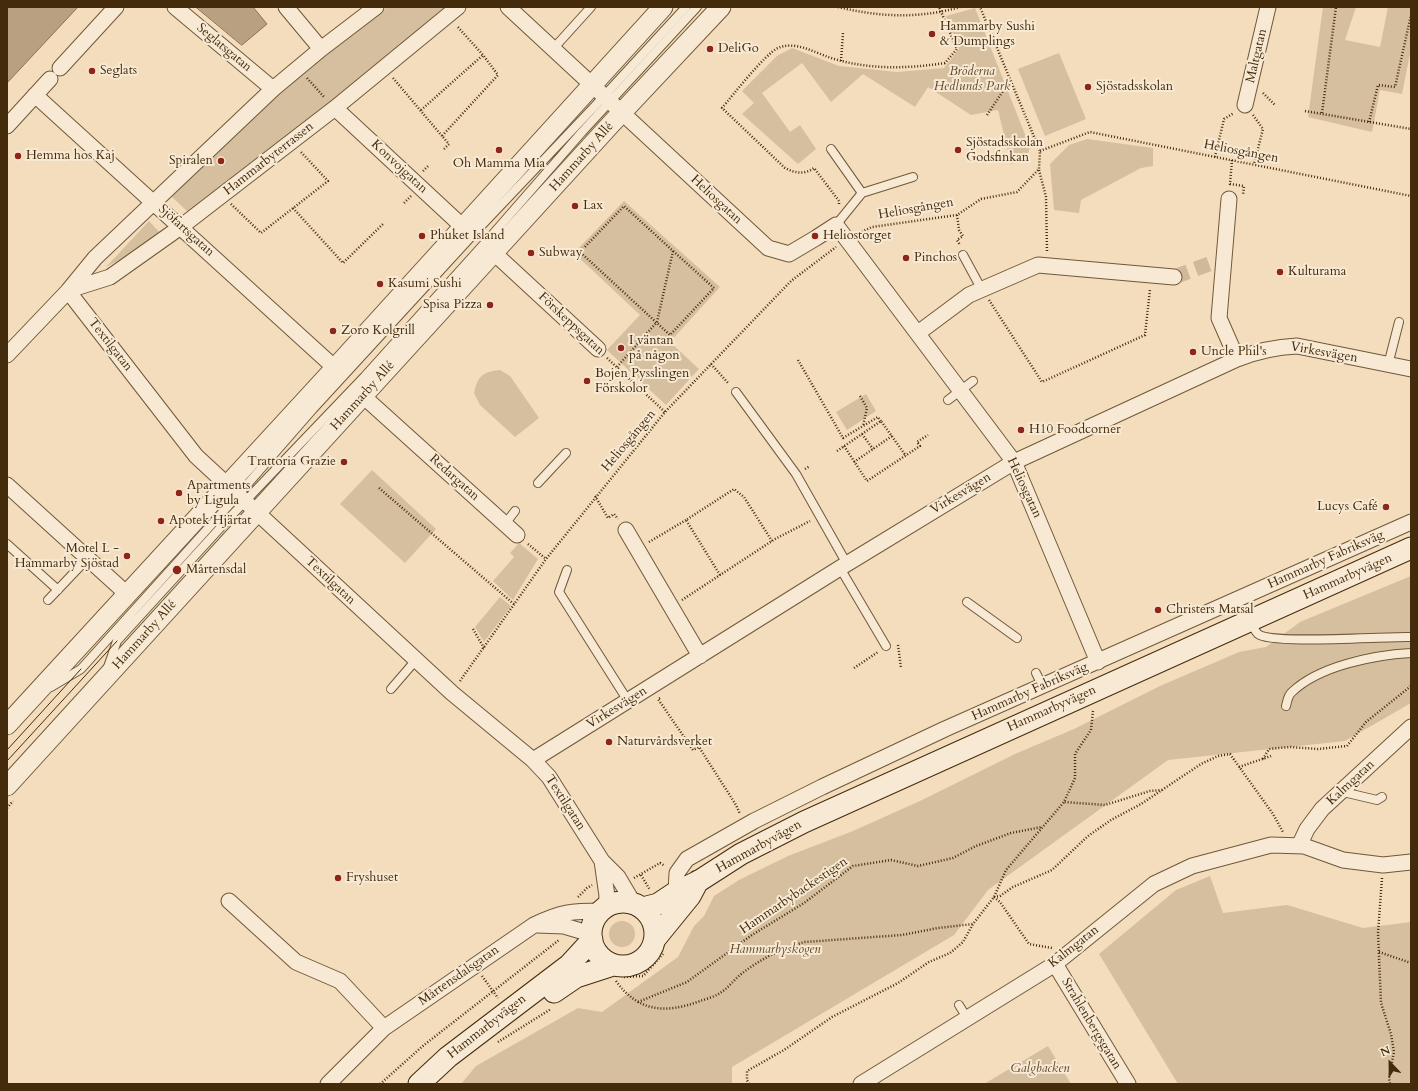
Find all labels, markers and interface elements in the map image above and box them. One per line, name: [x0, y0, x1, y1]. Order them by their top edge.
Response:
place label: Hammarby Sushi & Dumplings: [940, 19, 1035, 50]
street label: Seglatsgatan: [193, 20, 255, 76]
street label: Maltgatan: [1243, 27, 1271, 85]
marker: Hammarby Sushi & Dumplings: [927, 29, 937, 39]
place label: DeliGo: [718, 41, 759, 57]
marker: DeliGo: [705, 44, 715, 54]
place label: Seglats: [100, 63, 137, 79]
park label: Bröderna Hedlunds Park: [934, 64, 1010, 95]
marker: Seglats: [87, 66, 97, 76]
place label: Sjöstadsskolan: [1096, 79, 1173, 95]
marker: Sjöstadsskolan: [1083, 82, 1093, 92]
street label: Hammarbyterrassen: [221, 119, 317, 199]
street label: Hammarby Allé: [547, 119, 617, 195]
place label: Sjöstadsskolan Godsfinkan: [966, 135, 1043, 166]
street label: Konvojgatan: [368, 137, 430, 197]
street label: Heliosgången: [1202, 137, 1280, 167]
marker: Oh Mamma Mia: [494, 145, 504, 155]
marker: Sjöstadsskolan Godsfinkan: [953, 145, 963, 155]
place label: Hemma hos Kaj: [26, 148, 115, 164]
marker: Hemma hos Kaj: [13, 151, 23, 161]
place label: Spiralen: [169, 153, 213, 169]
marker: Spiralen: [216, 156, 226, 166]
place label: Oh Mamma Mia: [453, 156, 545, 172]
street label: Heliosgatan: [687, 172, 745, 228]
street label: Heliosgången: [877, 195, 955, 223]
place label: Lax: [583, 198, 603, 214]
marker: Lax: [570, 201, 580, 211]
street label: Sjöfartsgatan: [155, 202, 217, 260]
place label: Phuket Island: [430, 228, 504, 244]
place label: Heliostorget: [823, 228, 891, 244]
marker: Phuket Island: [417, 231, 427, 241]
marker: Heliostorget: [810, 231, 820, 241]
place label: Subway: [539, 245, 583, 261]
marker: Subway: [526, 248, 536, 258]
place label: Pinchos: [914, 250, 957, 266]
marker: Pinchos: [901, 253, 911, 263]
place label: Kulturama: [1288, 264, 1346, 280]
marker: Kulturama: [1275, 267, 1285, 277]
place label: Kasumi Sushi: [388, 276, 462, 292]
marker: Kasumi Sushi: [375, 279, 385, 289]
street label: Förskeppsgatan: [535, 289, 607, 359]
place label: Spisa Pizza: [423, 297, 482, 313]
marker: Spisa Pizza: [485, 300, 495, 310]
street label: Textilgatan: [84, 315, 136, 375]
place label: Zoro Kolgrill: [341, 323, 415, 339]
marker: Zoro Kolgrill: [328, 326, 338, 336]
place label: I väntan på någon: [629, 333, 680, 364]
street label: Virkesvägen: [1289, 339, 1359, 367]
marker: I väntan på någon: [616, 343, 626, 353]
place label: Uncle Phil's: [1201, 344, 1267, 360]
marker: Uncle Phil's: [1188, 347, 1198, 357]
street label: Hammarby Allé: [328, 358, 398, 434]
place label: Bojen Pysslingen Förskolor: [595, 366, 689, 397]
marker: Bojen Pysslingen Förskolor: [582, 376, 592, 386]
street label: Heliosgången: [599, 407, 659, 475]
place label: H10 Foodcorner: [1029, 422, 1121, 438]
marker: H10 Foodcorner: [1016, 425, 1026, 435]
street label: Redargatan: [426, 451, 482, 505]
place label: Trattoria Grazie: [247, 454, 336, 470]
street label: Heliosgatan: [1003, 455, 1045, 521]
marker: Trattoria Grazie: [339, 457, 349, 467]
street label: Virkesvägen: [928, 470, 994, 518]
place label: Apartments by Ligula: [187, 478, 250, 509]
marker: Apartments by Ligula: [174, 488, 184, 498]
place label: Lucys Café: [1317, 499, 1378, 515]
marker: Lucys Café: [1381, 502, 1391, 512]
place label: Apotek Hjärtat: [169, 513, 251, 529]
marker: Apotek Hjärtat: [156, 516, 166, 526]
street label: Hammarby Fabriksväg: [1266, 527, 1386, 593]
place label: Motel L - Hammarby Sjöstad: [15, 541, 119, 572]
street label: Hammarbyvägen: [1301, 550, 1395, 604]
marker: Motel L - Hammarby Sjöstad: [122, 551, 132, 561]
street label: Textilgatan: [302, 554, 358, 608]
place label: Mårtensdal: [186, 562, 246, 578]
marker: Mårtensdal: [171, 564, 183, 576]
street label: Hammarby Allé: [110, 597, 180, 673]
place label: Christers Matsal: [1166, 602, 1254, 618]
marker: Christers Matsal: [1153, 605, 1163, 615]
street label: Hammarby Fabriksväg: [970, 659, 1090, 725]
street label: Hammarbyvägen: [1005, 682, 1099, 736]
street label: Virkesvägen: [584, 683, 650, 733]
place label: Naturvårdsverket: [617, 734, 712, 750]
marker: Naturvårdsverket: [604, 737, 614, 747]
street label: Kalmgatan: [1324, 757, 1378, 809]
street label: Textilgatan: [541, 772, 589, 834]
street label: Hammarbyvägen: [713, 817, 805, 877]
street label: Hammarbybackestigen: [737, 854, 851, 938]
place label: Fryshuset: [346, 870, 398, 886]
marker: Fryshuset: [333, 873, 343, 883]
street label: Kalmgatan: [1046, 923, 1102, 971]
street label: Mårtensdalsgatan: [416, 942, 502, 1010]
park label: Hammarbyskogen: [729, 942, 821, 958]
street label: Strahlenbergsgatan: [1058, 975, 1124, 1073]
street label: Hammarbyvägen: [445, 991, 529, 1063]
north arrow: [1370, 1043, 1410, 1083]
text: N: [1378, 1043, 1393, 1060]
park label: Galgbacken: [1010, 1061, 1070, 1077]

